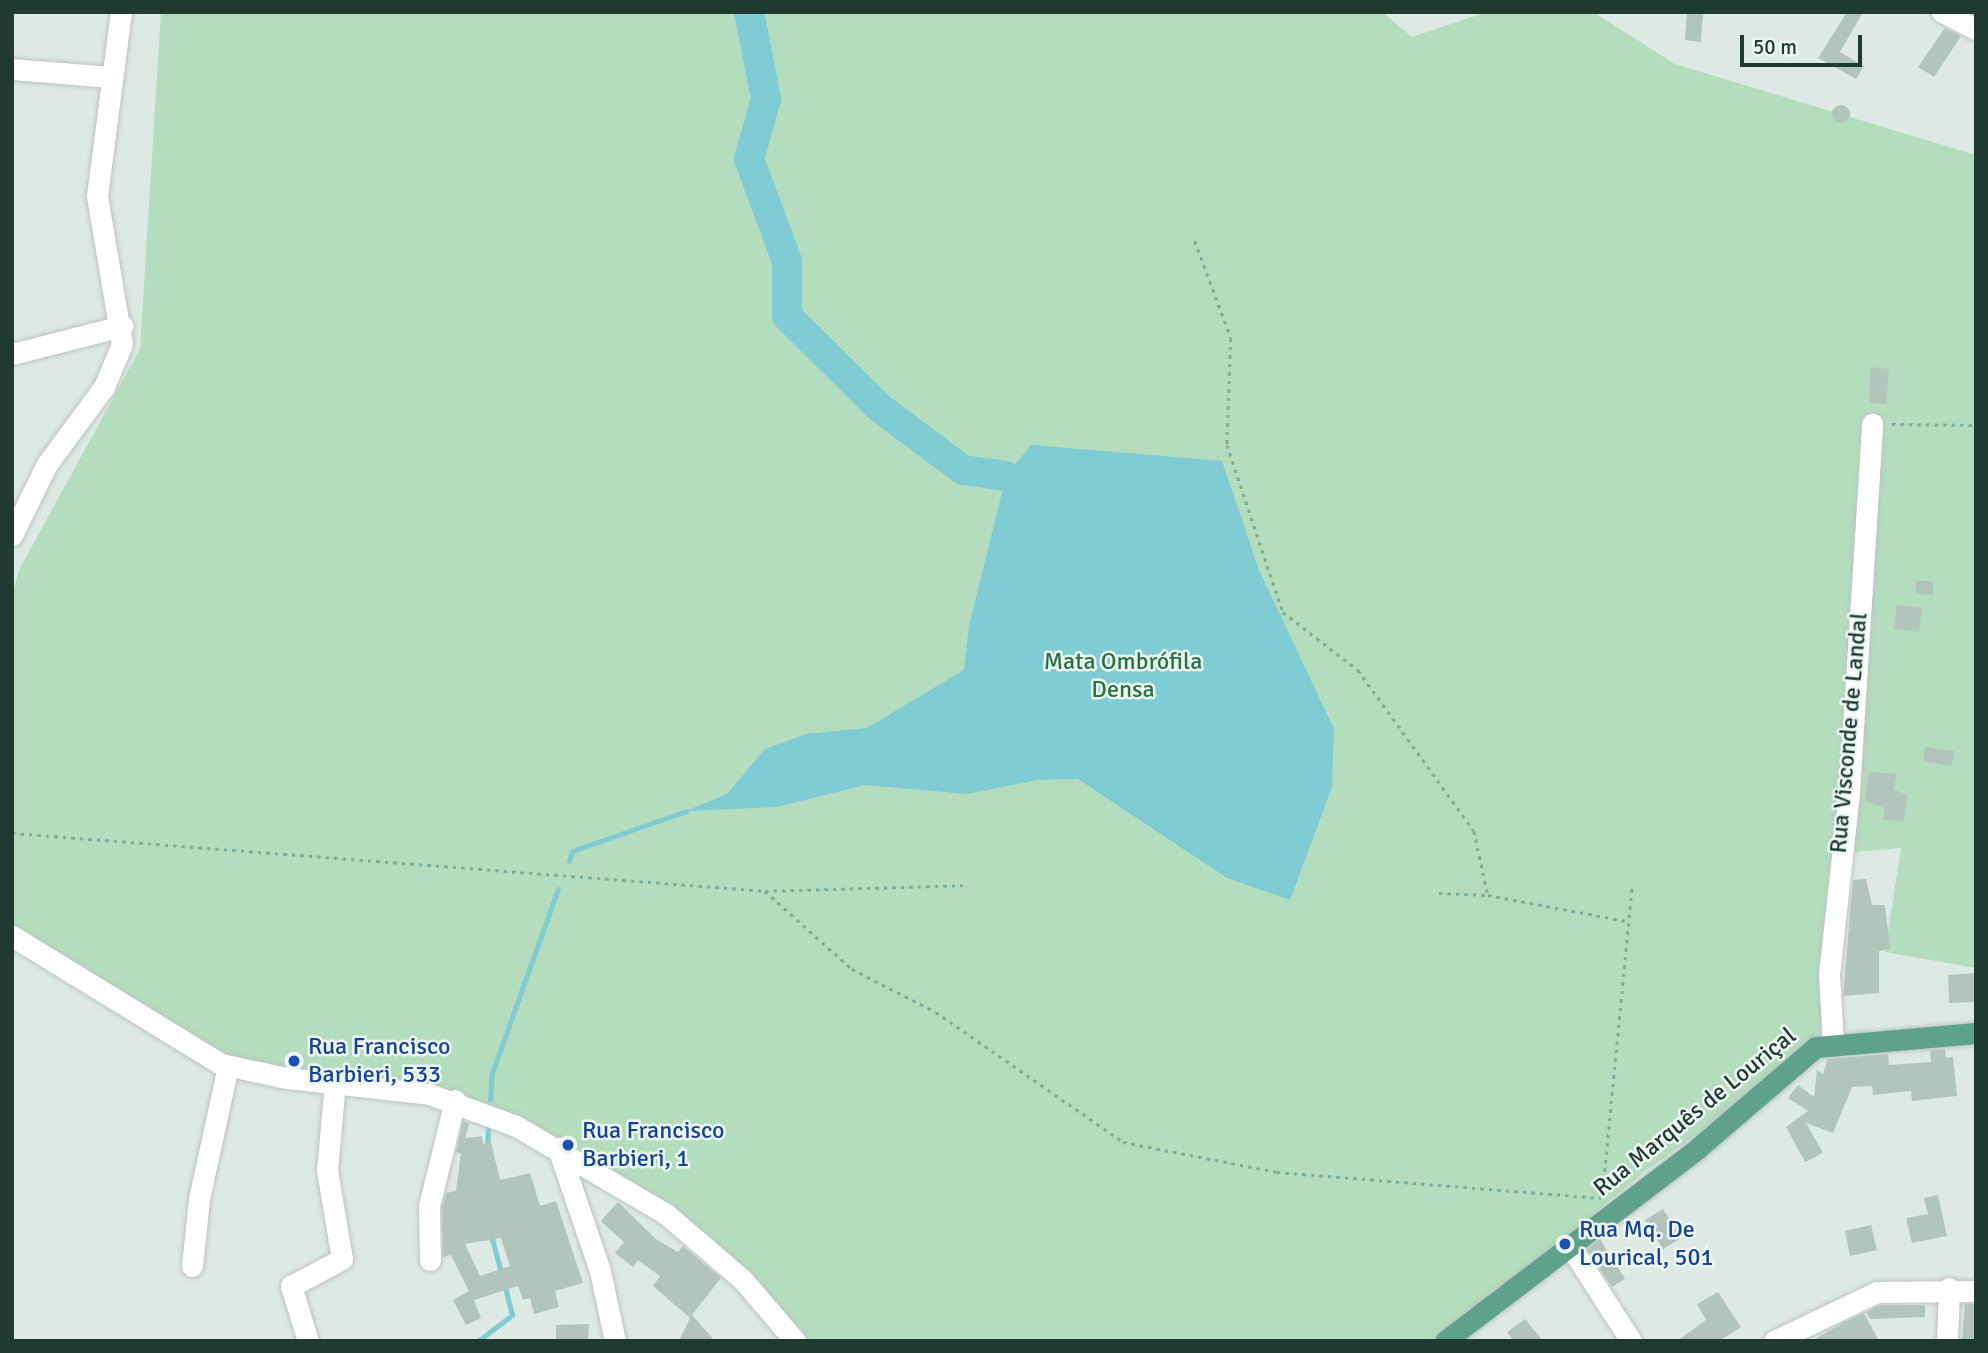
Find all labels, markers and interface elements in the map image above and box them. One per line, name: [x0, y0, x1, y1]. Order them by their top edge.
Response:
scale bar: [1743, 21, 1866, 65]
text: 50 m: [1753, 34, 1797, 60]
street label: Rua Visconde de Landal: [1824, 611, 1874, 855]
park label: Mata Ombrófila Densa: [1044, 648, 1202, 704]
street label: Rua Marquês de Louriçal: [1588, 1022, 1802, 1202]
place label: Rua Francisco Barbieri, 533: [308, 1033, 451, 1089]
marker: Rua Francisco Barbieri, 533: [286, 1053, 302, 1069]
place label: Rua Francisco Barbieri, 1: [582, 1117, 725, 1173]
marker: Rua Francisco Barbieri, 1: [560, 1137, 576, 1153]
place label: Rua Mq. De Lourical, 501: [1579, 1216, 1713, 1272]
marker: Rua Mq. De Lourical, 501: [1557, 1236, 1573, 1252]

